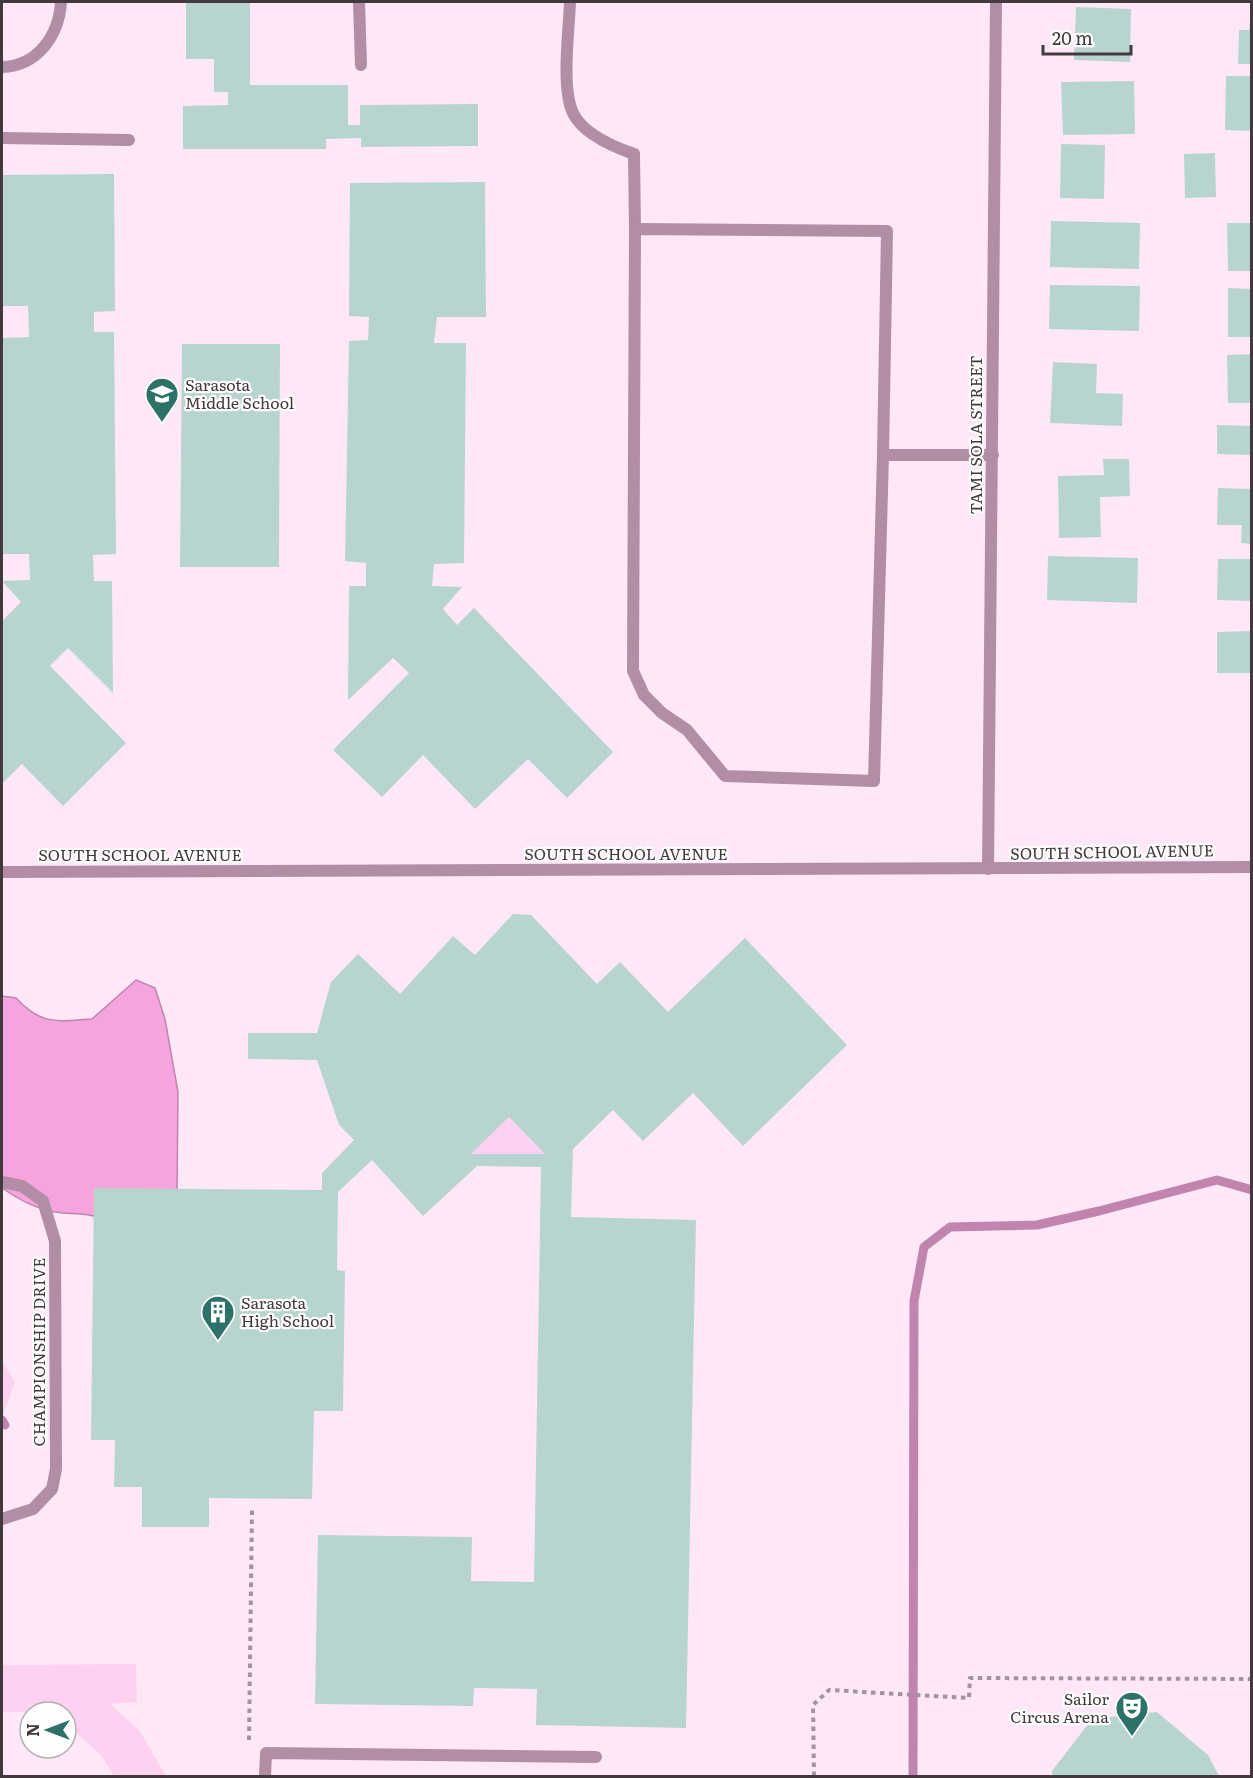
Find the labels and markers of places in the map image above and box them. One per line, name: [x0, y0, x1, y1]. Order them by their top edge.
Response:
place label: Sarasota Middle School: [185, 372, 294, 414]
school or university icon: Sarasota Middle School: [144, 376, 180, 423]
place label: Sarasota High School: [241, 1290, 334, 1332]
building icon: Sarasota High School: [200, 1294, 236, 1341]
place label: Sailor Circus Arena: [1010, 1686, 1109, 1728]
theatre icon: Sailor Circus Arena: [1114, 1690, 1150, 1737]

